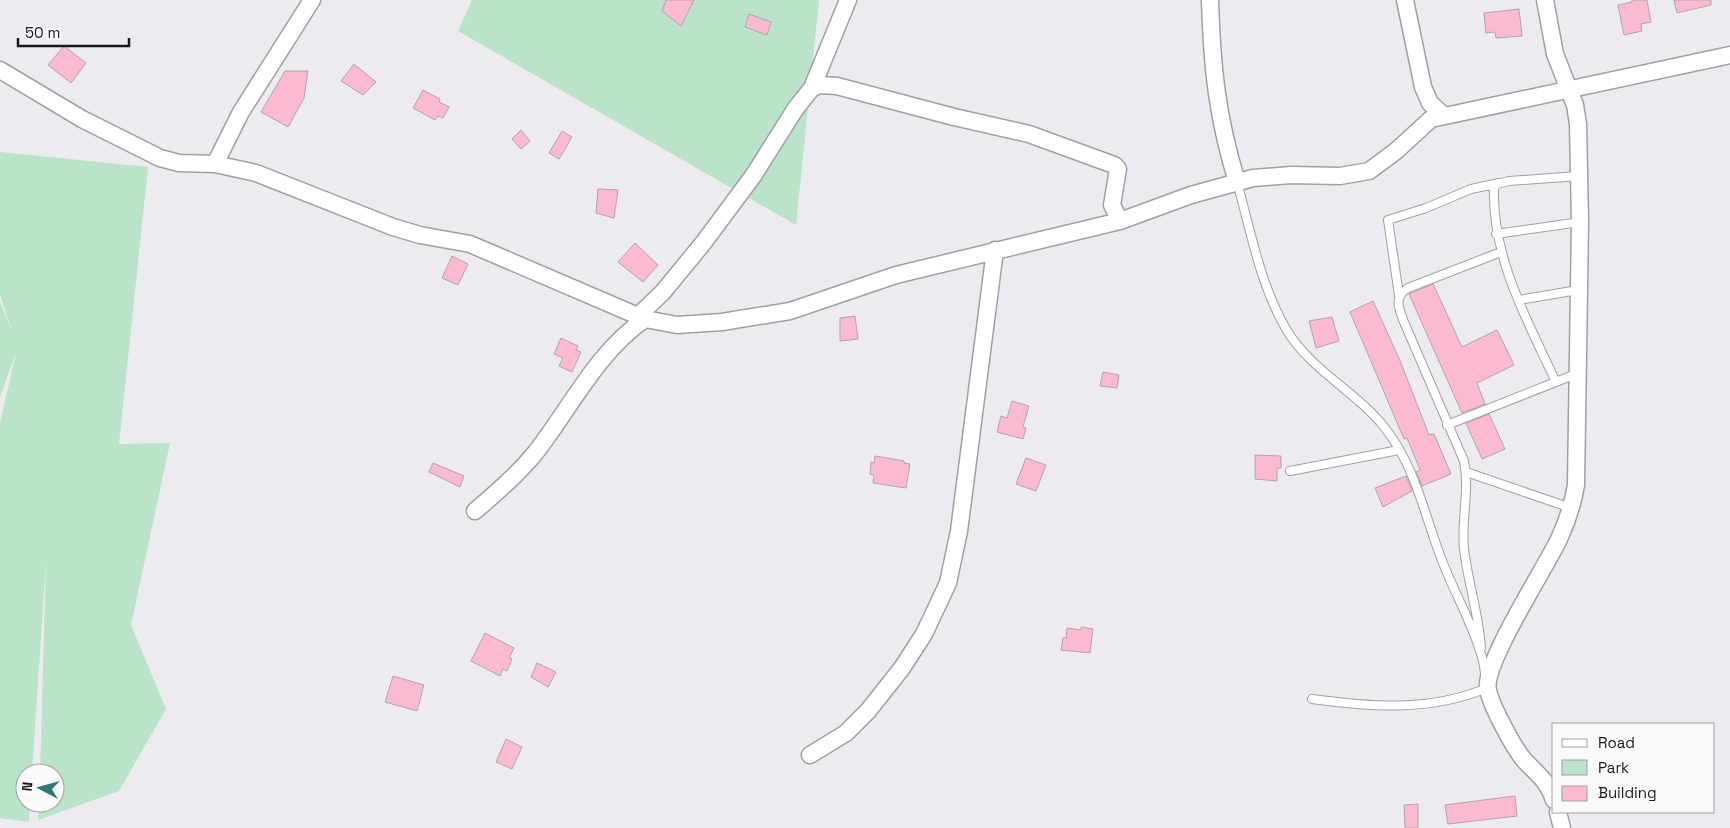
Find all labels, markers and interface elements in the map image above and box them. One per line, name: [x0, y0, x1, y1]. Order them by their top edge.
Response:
scale bar: [18, 15, 129, 47]
text: 50 m: [25, 23, 60, 42]
legend: [1552, 723, 1715, 813]
text: Road: [1598, 733, 1635, 752]
text: Park: [1598, 758, 1629, 777]
north arrow: [15, 763, 65, 813]
text: N: [18, 781, 37, 792]
text: Building: [1598, 783, 1657, 802]

